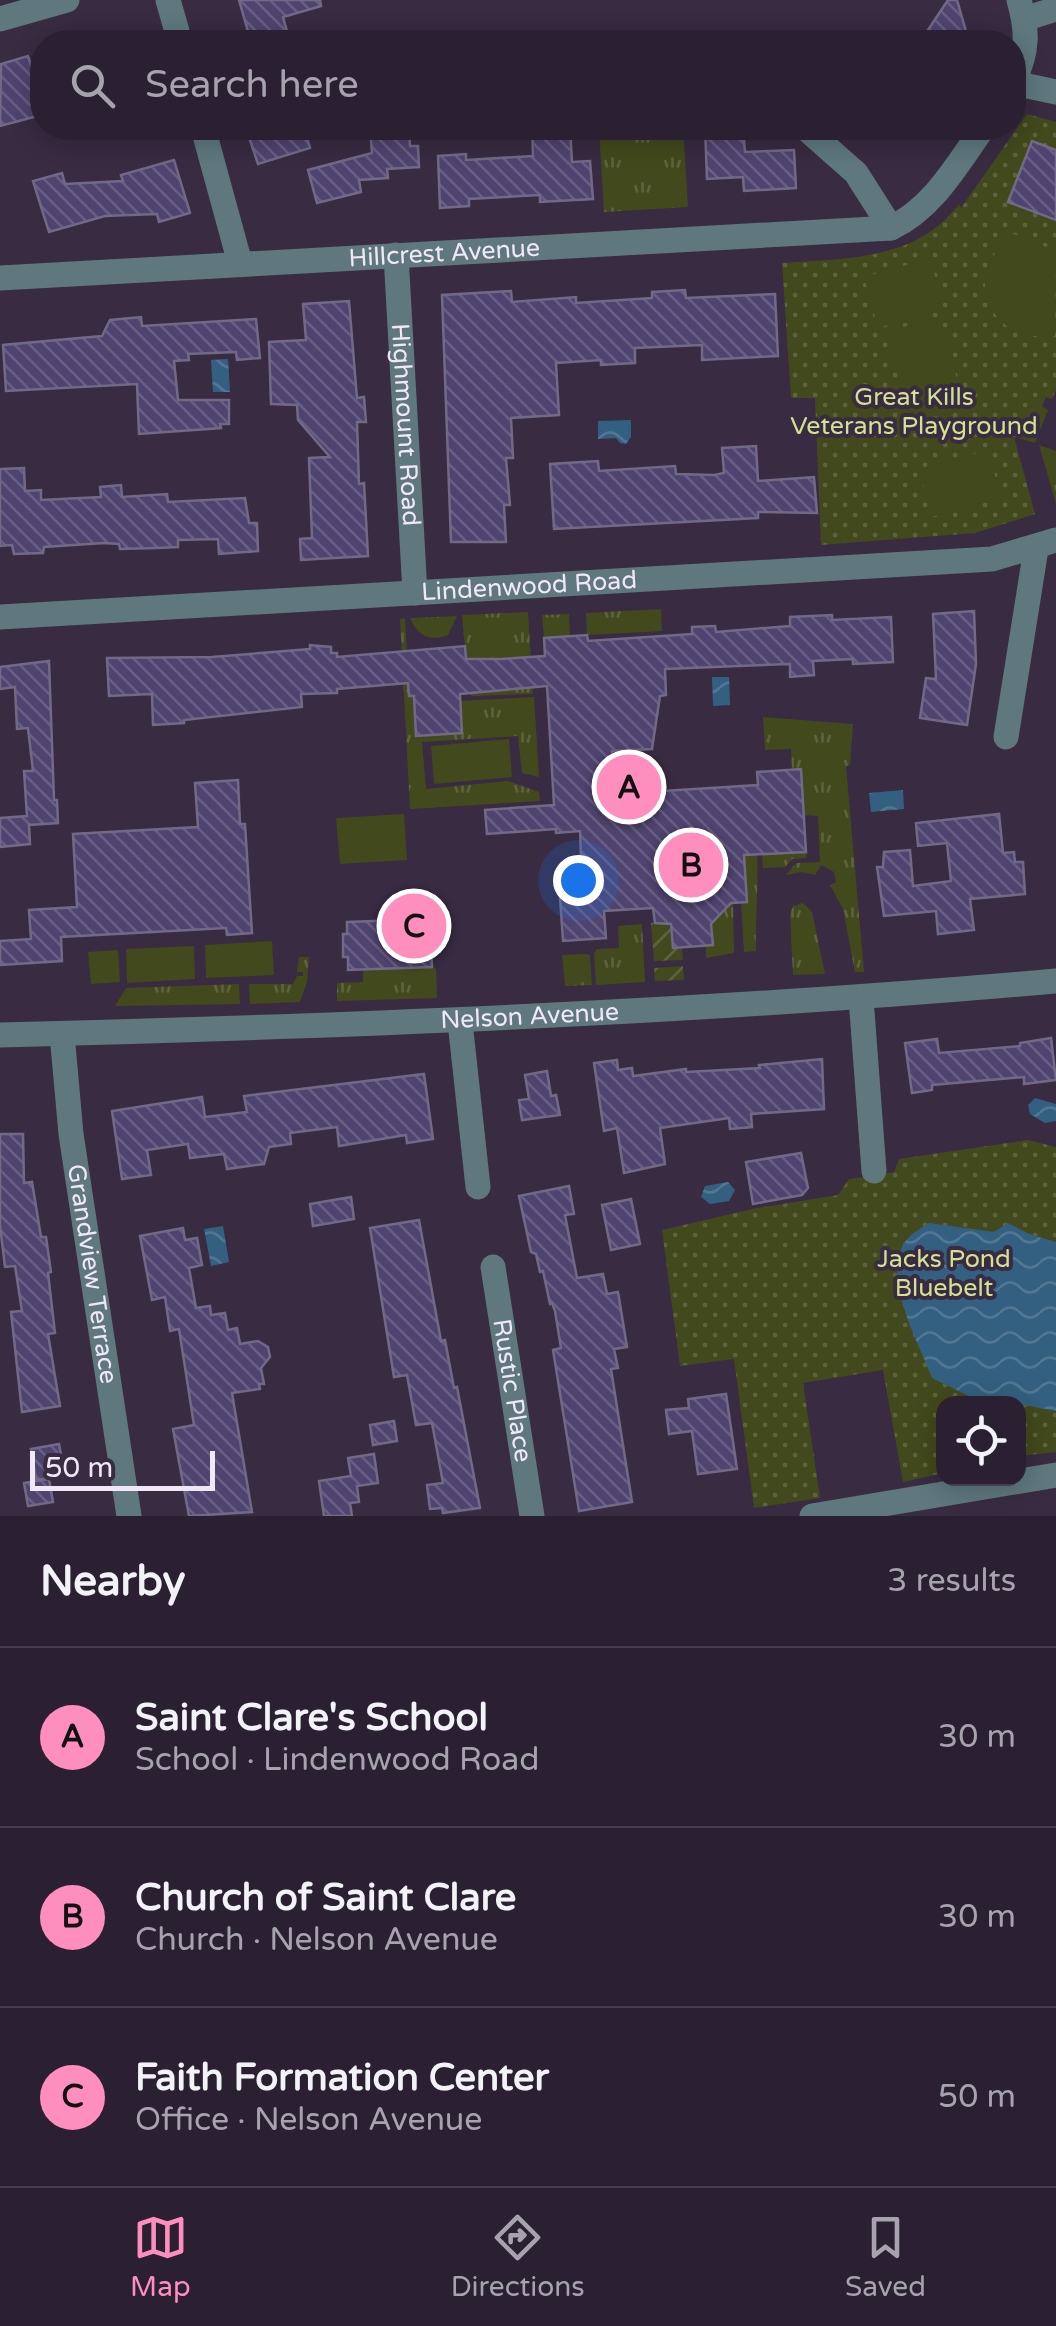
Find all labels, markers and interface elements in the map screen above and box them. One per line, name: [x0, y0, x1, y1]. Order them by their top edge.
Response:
search box: [30, 30, 1026, 140]
icon: search: [65, 58, 120, 113]
text: Search here: [145, 62, 359, 108]
street label: Hillcrest Avenue: [348, 233, 541, 273]
street label: Highmount Road: [385, 322, 426, 527]
park label: Great Kills Veterans Playground: [790, 382, 1038, 441]
street label: Lindenwood Road: [420, 565, 638, 607]
pin: A: [596, 750, 662, 824]
pin: B: [658, 828, 724, 902]
your location: [553, 855, 604, 906]
pin: C: [382, 888, 446, 964]
street label: Nelson Avenue: [440, 997, 620, 1035]
street label: Grandview Terrace: [61, 1162, 124, 1386]
park label: Jacks Pond Bluebelt: [877, 1244, 1011, 1303]
street label: Rustic Place: [486, 1317, 538, 1464]
map controls: [936, 1396, 1026, 1486]
button: locate: [936, 1396, 1026, 1486]
scale bar: [30, 1446, 215, 1490]
text: 50 m: [45, 1451, 113, 1485]
text: Nearby: [40, 1556, 185, 1607]
text: 3 results: [887, 1562, 1016, 1600]
text: Saint Clare's School: [135, 1695, 488, 1741]
text: A: [61, 1718, 84, 1756]
text: 30 m: [938, 1718, 1016, 1756]
text: School · Lindenwood Road: [135, 1741, 539, 1779]
text: Church of Saint Clare: [135, 1875, 516, 1921]
text: B: [61, 1898, 84, 1936]
text: 30 m: [938, 1898, 1016, 1936]
text: Church · Nelson Avenue: [135, 1921, 498, 1959]
text: Faith Formation Center: [135, 2055, 549, 2101]
text: C: [61, 2078, 84, 2116]
text: 50 m: [938, 2078, 1016, 2116]
text: Office · Nelson Avenue: [135, 2101, 482, 2139]
tab: Map: [130, 2210, 191, 2304]
tab: Directions: [451, 2210, 585, 2304]
tab: Saved: [845, 2210, 926, 2304]

